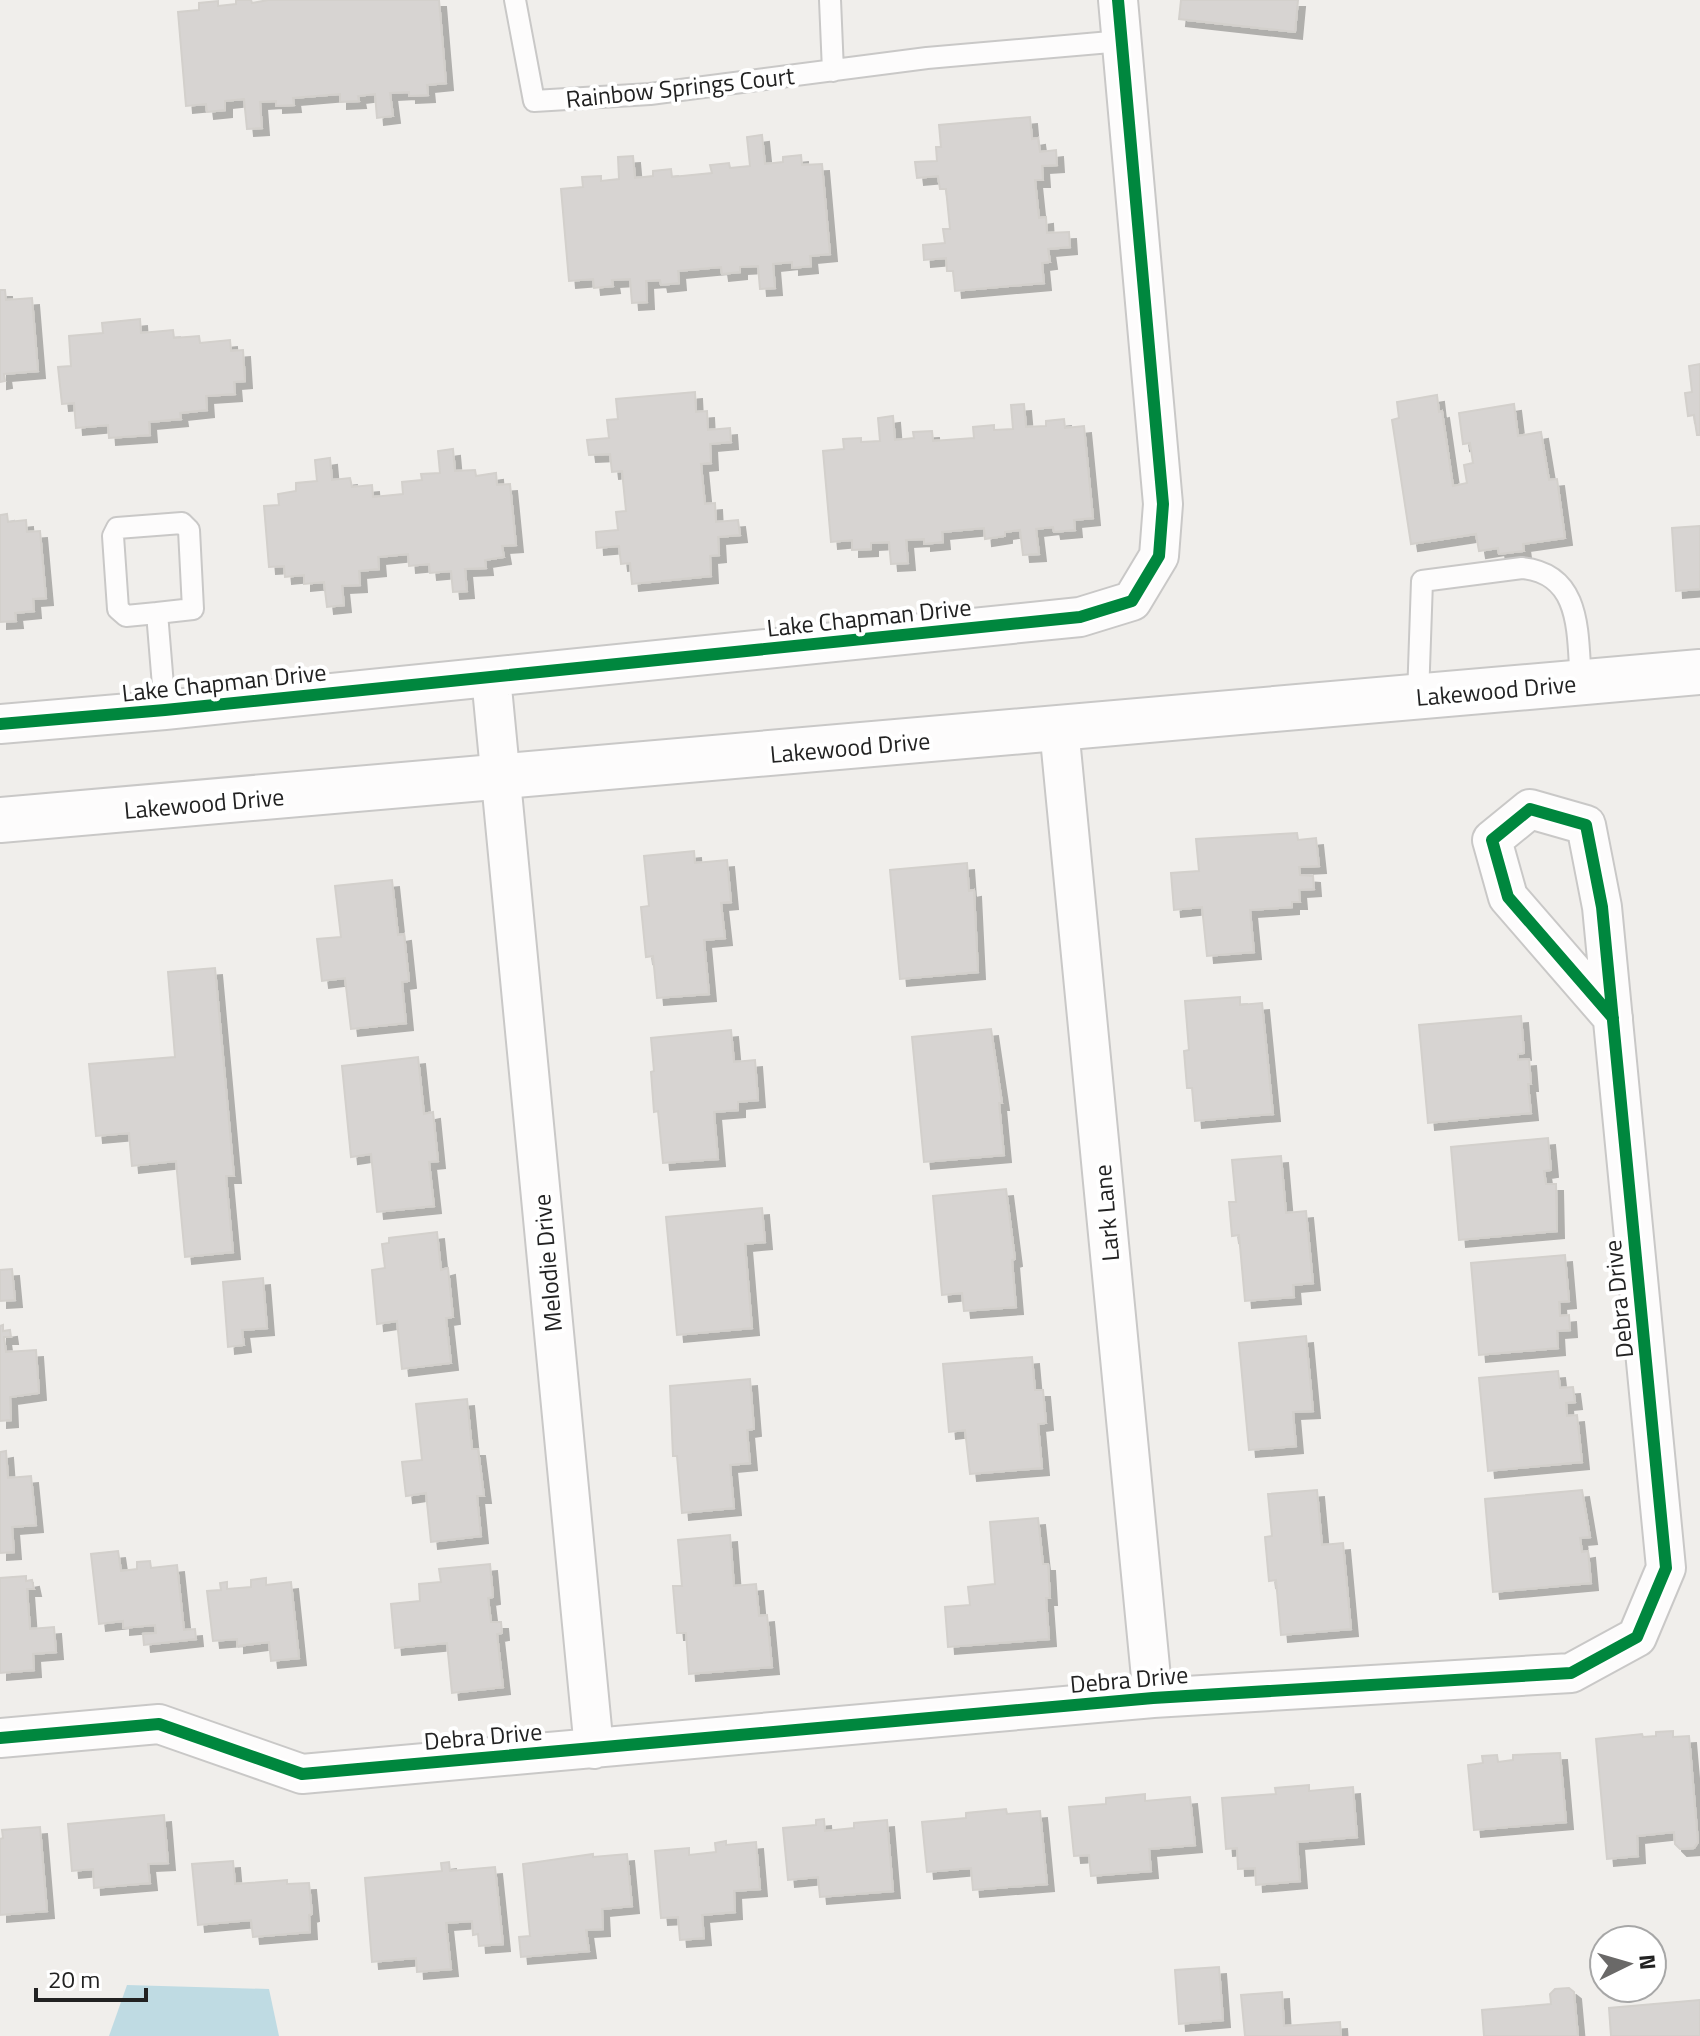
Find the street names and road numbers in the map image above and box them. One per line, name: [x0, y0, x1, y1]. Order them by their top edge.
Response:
street label: Rainbow Springs Court: [564, 57, 797, 117]
street label: Lake Chapman Drive: [765, 588, 973, 646]
street label: Lake Chapman Drive: [120, 653, 328, 711]
street label: Lakewood Drive: [1414, 665, 1578, 715]
street label: Lakewood Drive: [768, 722, 932, 772]
street label: Lakewood Drive: [122, 778, 286, 828]
street label: Lark Lane: [1084, 1163, 1128, 1263]
street label: Melodie Drive: [523, 1193, 571, 1333]
street label: Debra Drive: [1594, 1238, 1642, 1360]
street label: Debra Drive: [1068, 1656, 1190, 1702]
street label: Debra Drive: [422, 1713, 544, 1759]

